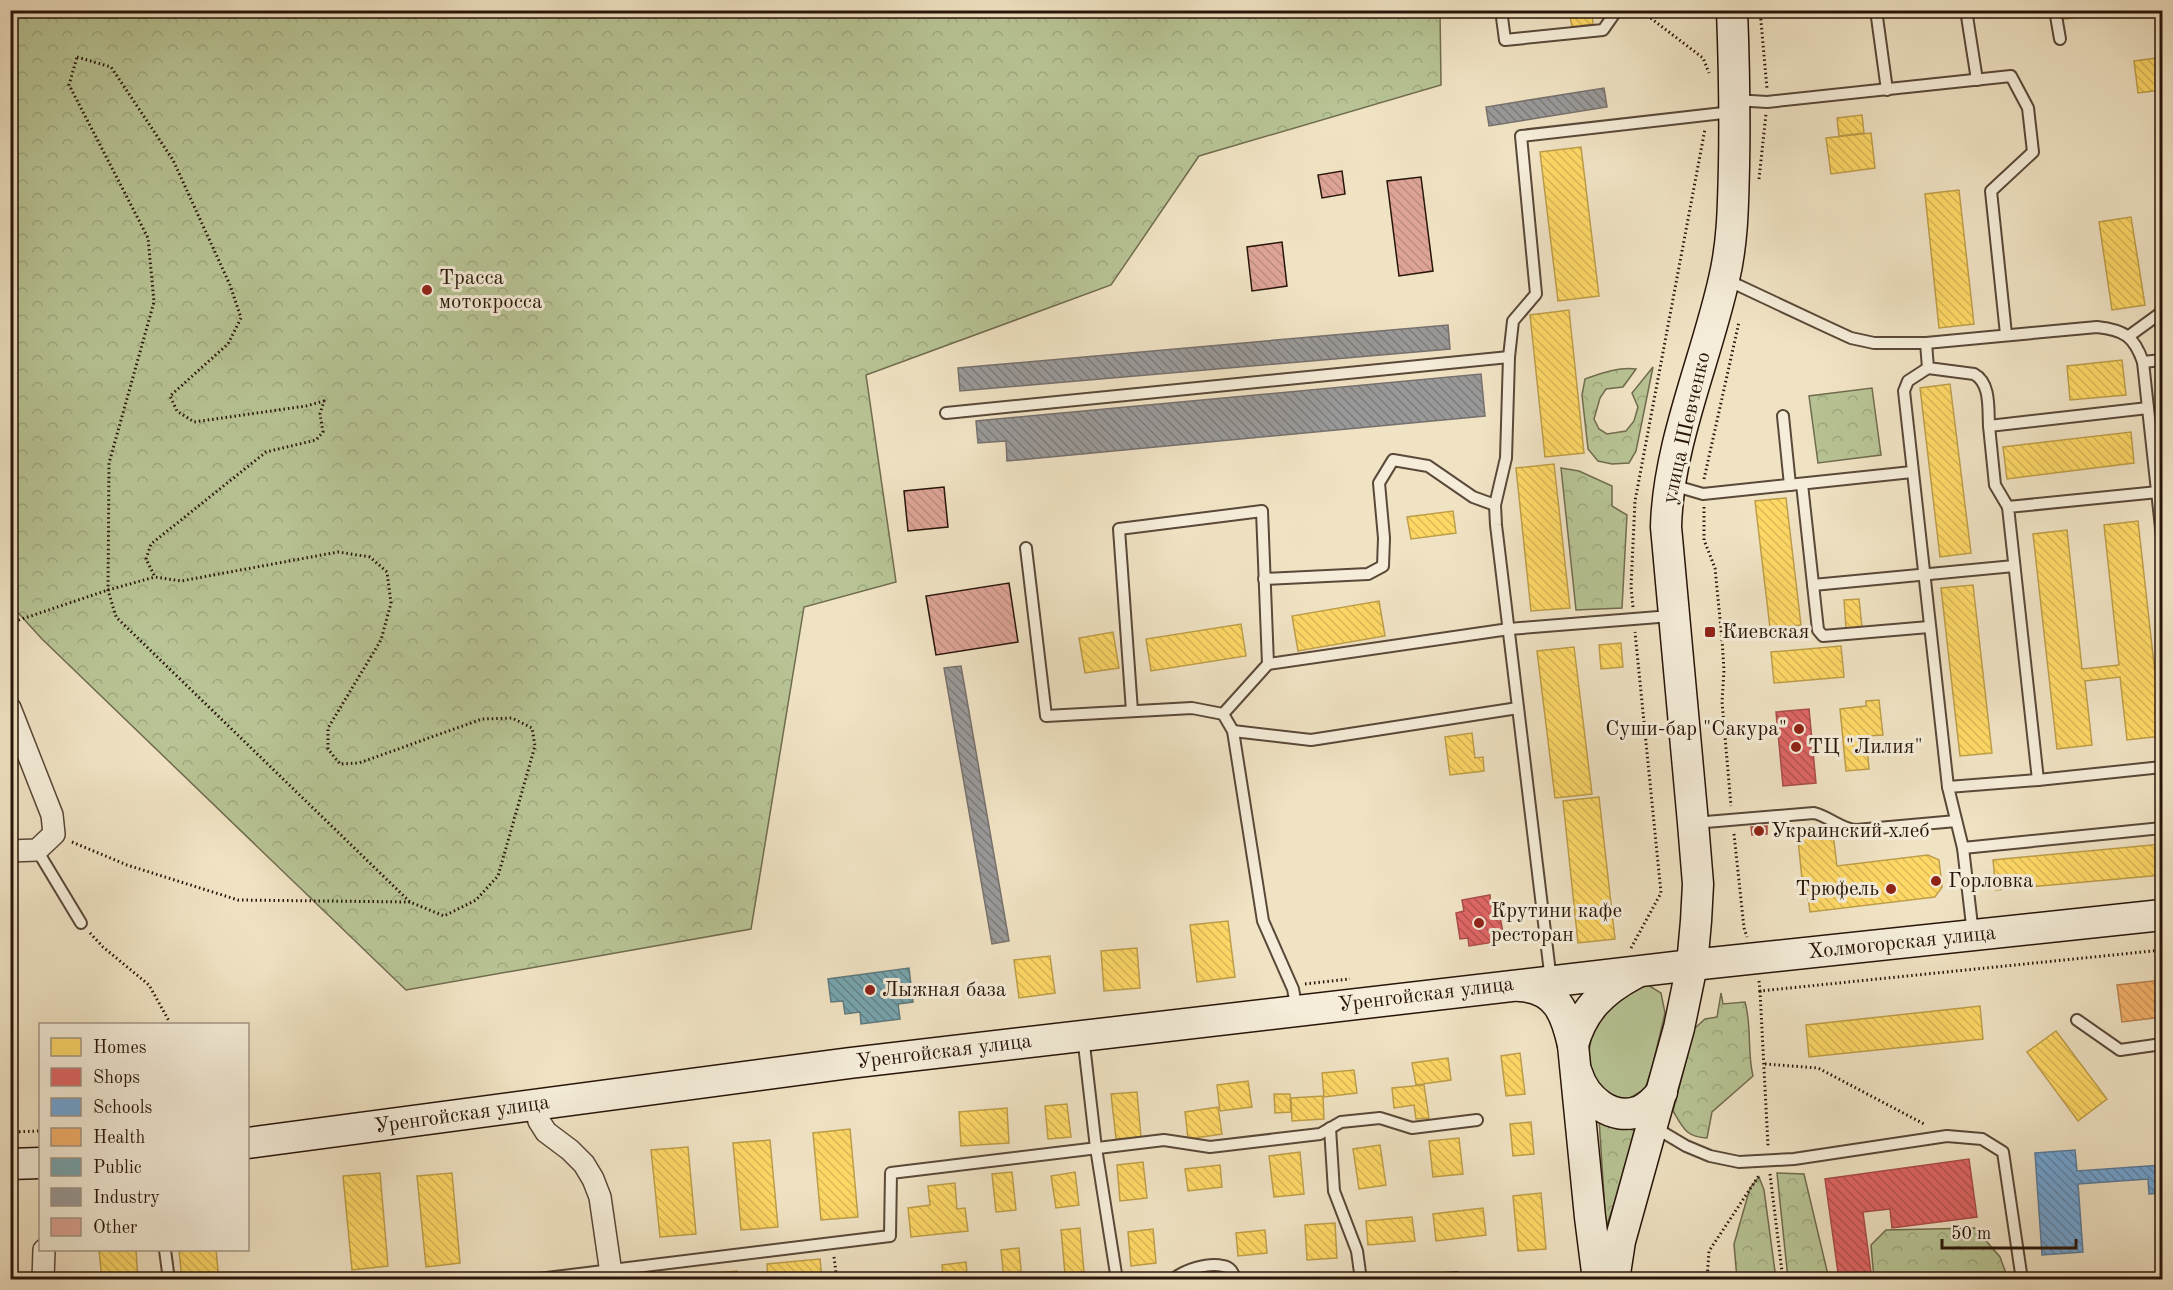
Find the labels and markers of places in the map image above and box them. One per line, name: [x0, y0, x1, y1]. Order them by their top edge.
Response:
place label: Трасса мотокросса: [439, 268, 542, 313]
marker: Трасса мотокросса: [420, 283, 434, 297]
place label: Киевская: [1722, 622, 1809, 643]
marker: Киевская: [1703, 625, 1717, 639]
place label: Суши-бар "Сакура": [1605, 719, 1787, 740]
marker: Суши-бар "Сакура": [1792, 722, 1806, 736]
place label: ТЦ "Лилия": [1808, 737, 1923, 758]
marker: ТЦ "Лилия": [1789, 740, 1803, 754]
place label: Украинский хлеб: [1771, 821, 1930, 842]
marker: Украинский хлеб: [1752, 824, 1766, 838]
place label: Горловка: [1948, 871, 2033, 892]
marker: Горловка: [1929, 874, 1943, 888]
place label: Трюфель: [1795, 879, 1879, 900]
marker: Трюфель: [1884, 882, 1898, 896]
place label: Крутини кафе ресторан: [1491, 901, 1622, 946]
marker: Крутини кафе ресторан: [1472, 916, 1486, 930]
place label: Лыжная база: [882, 980, 1006, 1001]
marker: Лыжная база: [863, 983, 877, 997]

